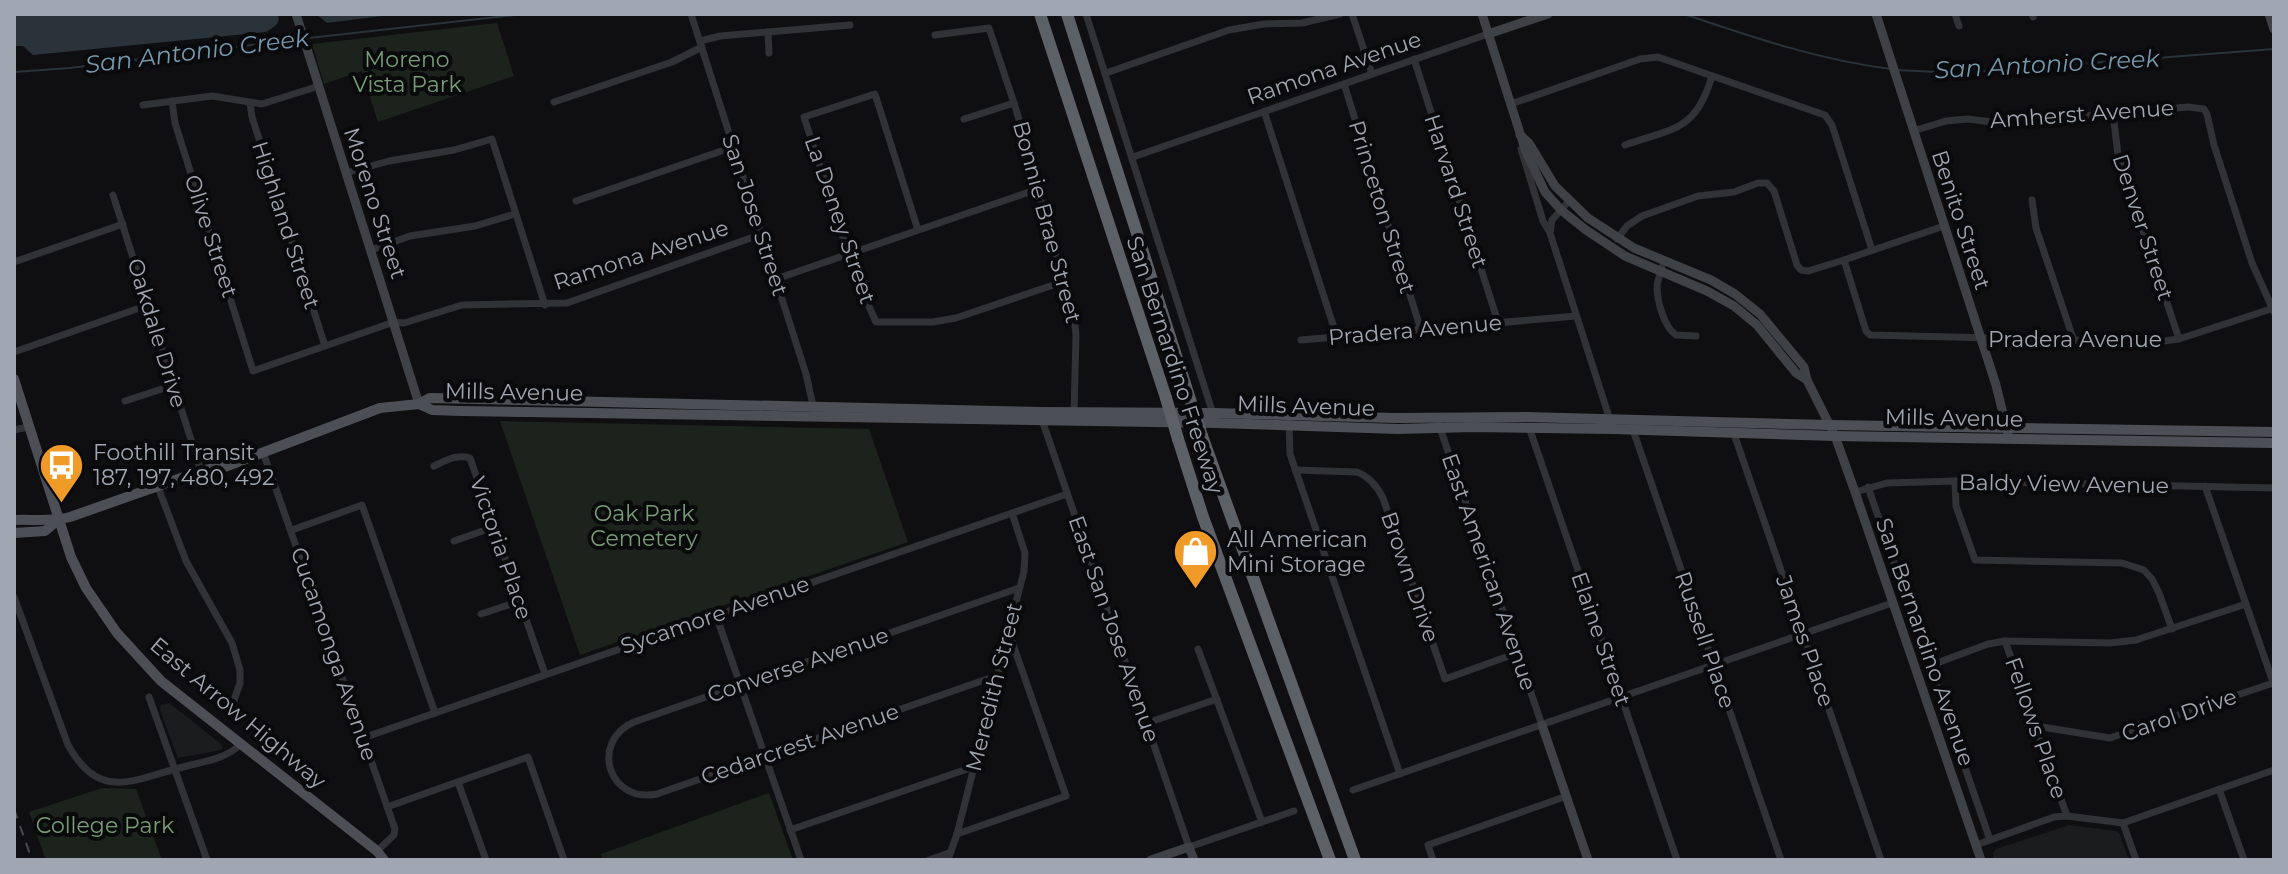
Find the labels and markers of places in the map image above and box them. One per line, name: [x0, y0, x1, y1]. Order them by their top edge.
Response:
place label: Foothill Transit 187, 197, 480, 492: [93, 439, 274, 491]
bus stop icon: Foothill Transit 187, 197, 480, 492: [38, 441, 86, 504]
place label: All American Mini Storage: [1227, 526, 1368, 578]
shop icon: All American Mini Storage: [1172, 528, 1220, 591]

